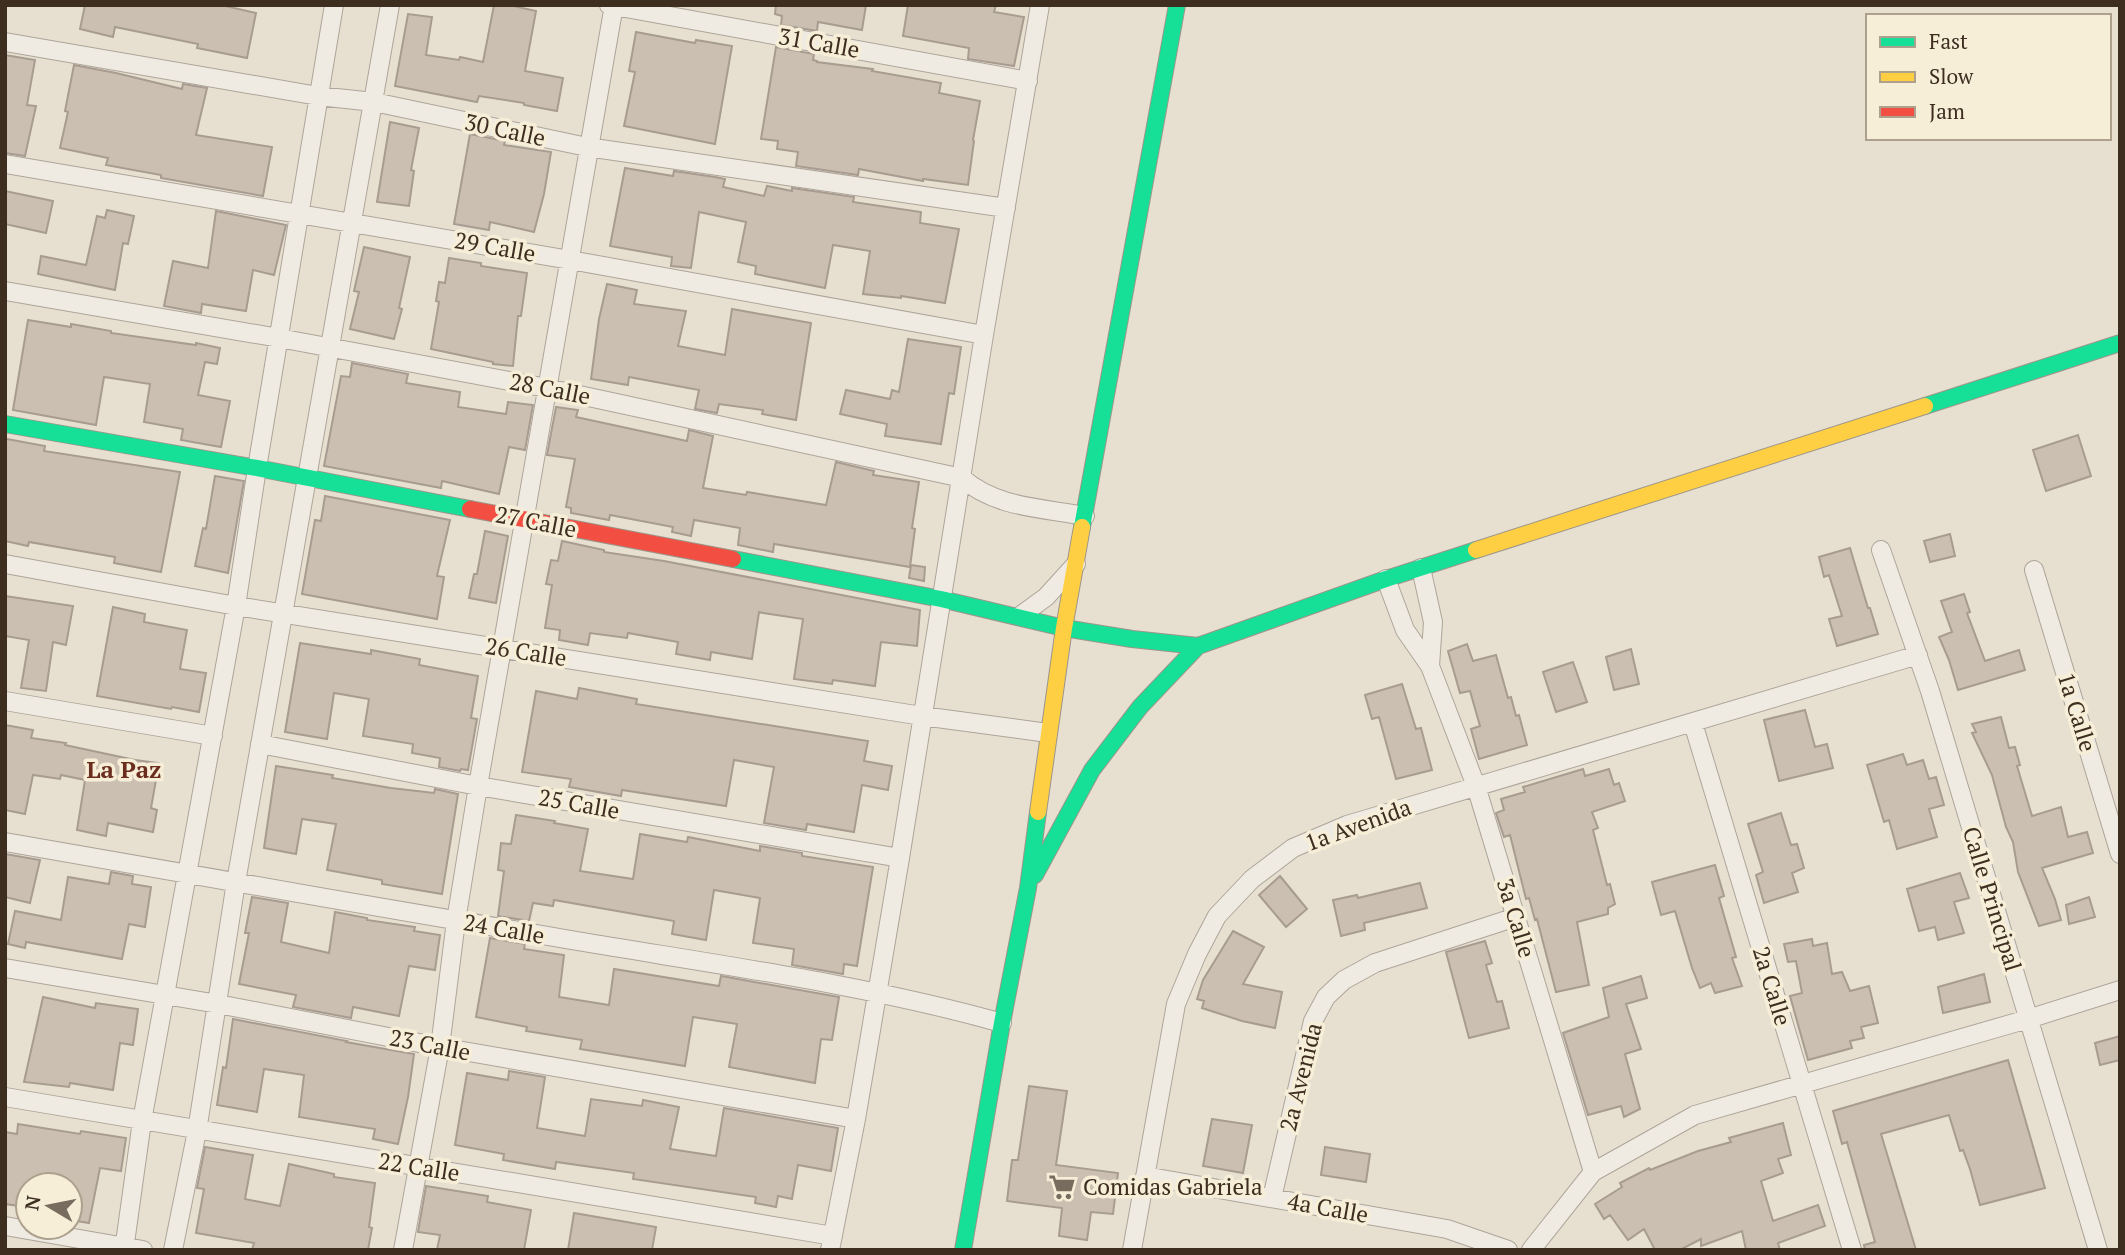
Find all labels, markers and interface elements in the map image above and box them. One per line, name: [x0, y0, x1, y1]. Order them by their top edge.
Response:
legend: [1866, 14, 2111, 140]
street label: 31 Calle: [776, 20, 862, 65]
text: Fast: [1929, 27, 1968, 55]
text: Slow: [1929, 62, 1974, 90]
text: Jam: [1929, 97, 1965, 125]
street label: 30 Calle: [462, 106, 548, 153]
street label: 29 Calle: [452, 224, 538, 269]
street label: 28 Calle: [507, 365, 593, 412]
street label: 27 Calle: [493, 498, 579, 545]
street label: 26 Calle: [483, 630, 569, 673]
street label: 1a Calle: [2051, 668, 2104, 755]
district label: La Paz: [87, 753, 161, 785]
street label: 25 Calle: [536, 781, 622, 826]
street label: 1a Avenida: [1300, 791, 1416, 858]
street label: Calle Principal: [1956, 823, 2029, 975]
street label: 3a Calle: [1490, 874, 1543, 961]
street label: 24 Calle: [461, 906, 547, 951]
street label: 2a Calle: [1746, 942, 1799, 1029]
street label: 2a Avenida: [1272, 1019, 1329, 1134]
street label: 23 Calle: [387, 1021, 473, 1068]
street label: 22 Calle: [376, 1145, 462, 1188]
north arrow: [14, 1171, 84, 1241]
place label: Comidas Gabriela: [1083, 1171, 1263, 1202]
supermarket icon: Comidas Gabriela: [1047, 1172, 1077, 1202]
street label: 4a Calle: [1285, 1185, 1371, 1230]
text: N: [18, 1193, 45, 1212]

